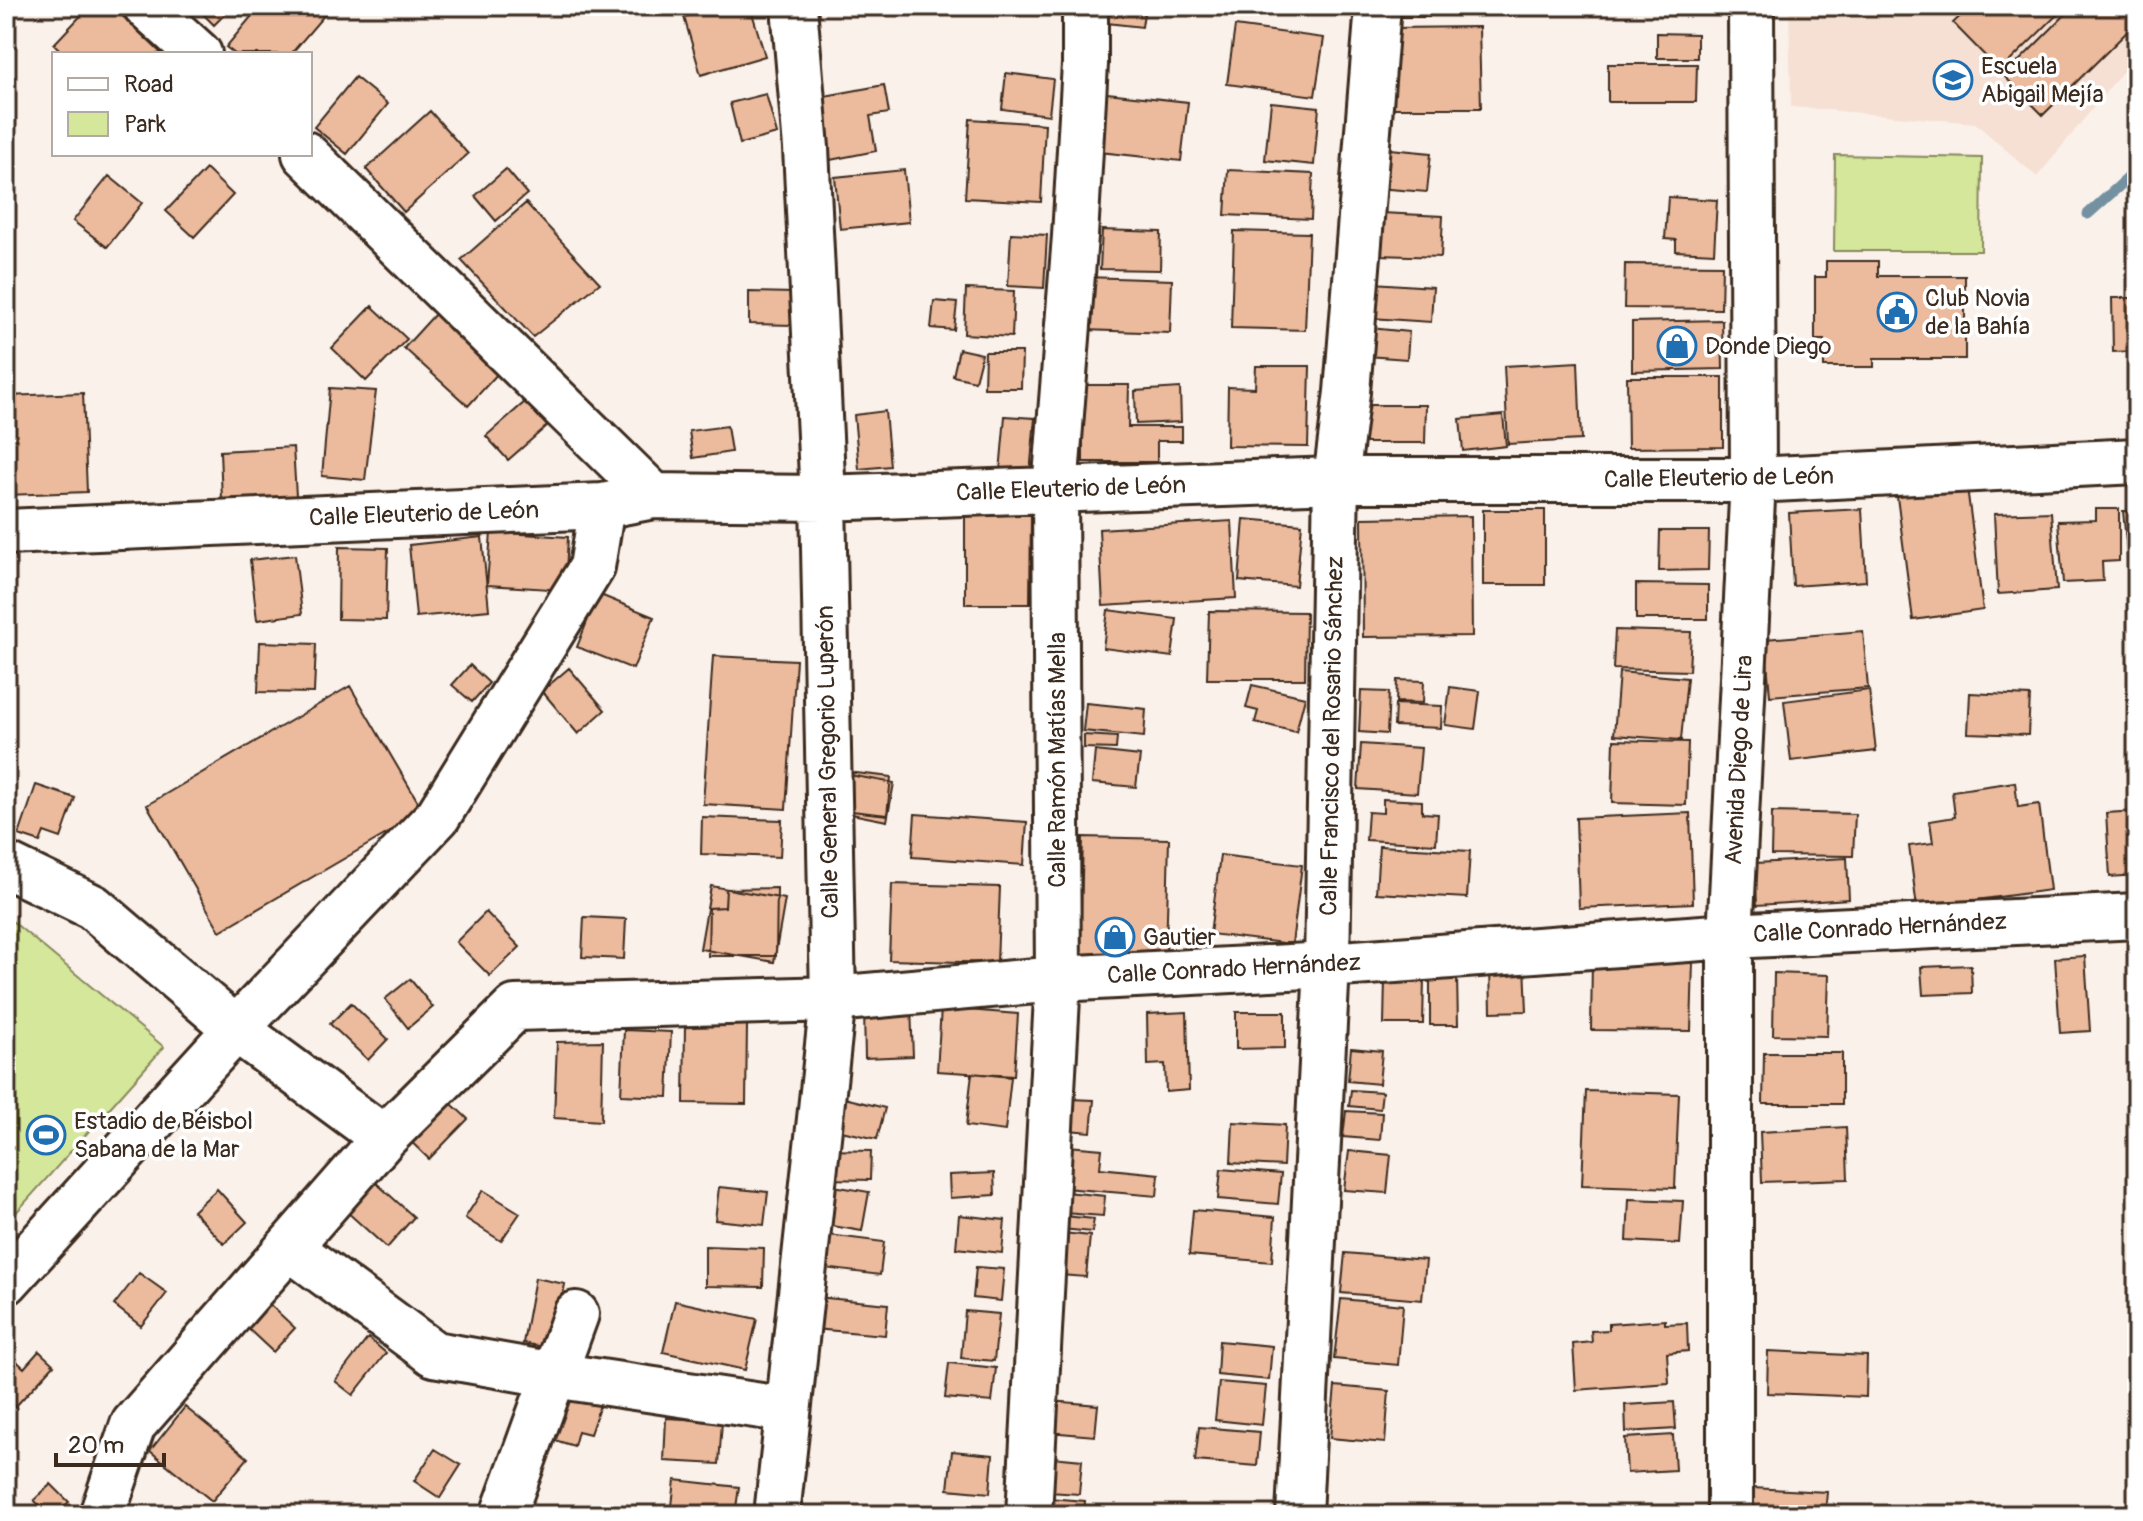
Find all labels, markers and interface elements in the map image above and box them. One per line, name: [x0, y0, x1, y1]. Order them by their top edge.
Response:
legend: [52, 52, 312, 156]
place label: Escuela Abigail Mejía: [1981, 52, 2104, 109]
school or university icon: Escuela Abigail Mejía: [1932, 59, 1974, 101]
text: Road: [124, 70, 174, 99]
text: Park: [124, 110, 166, 139]
place label: Club Novia de la Bahía: [1925, 284, 2030, 341]
public building icon: Club Novia de la Bahía: [1876, 291, 1918, 333]
shop icon: Donde Diego: [1656, 325, 1698, 367]
place label: Donde Diego: [1705, 332, 1832, 361]
street label: Calle Eleuterio de León: [1604, 461, 1834, 495]
street label: Calle Eleuterio de León: [956, 470, 1186, 508]
street label: Calle Eleuterio de León: [309, 495, 539, 533]
street label: Calle Francisco del Rosario Sánchez: [1314, 556, 1350, 916]
street label: Calle General Gregorio Luperón: [811, 605, 845, 919]
street label: Calle Ramón Matías Mella: [1043, 632, 1072, 888]
street label: Avenida Diego de Lira: [1719, 654, 1759, 866]
street label: Calle Conrado Hernández: [1752, 907, 2008, 949]
shop icon: Gautier: [1094, 916, 1136, 958]
place label: Gautier: [1143, 923, 1216, 952]
street label: Calle Conrado Hernández: [1106, 948, 1362, 990]
place label: Estadio de Béisbol Sabana de la Mar: [74, 1107, 253, 1164]
sports icon: Estadio de Béisbol Sabana de la Mar: [25, 1114, 67, 1156]
scale bar: [56, 1417, 164, 1467]
text: 20 m: [68, 1431, 124, 1460]

